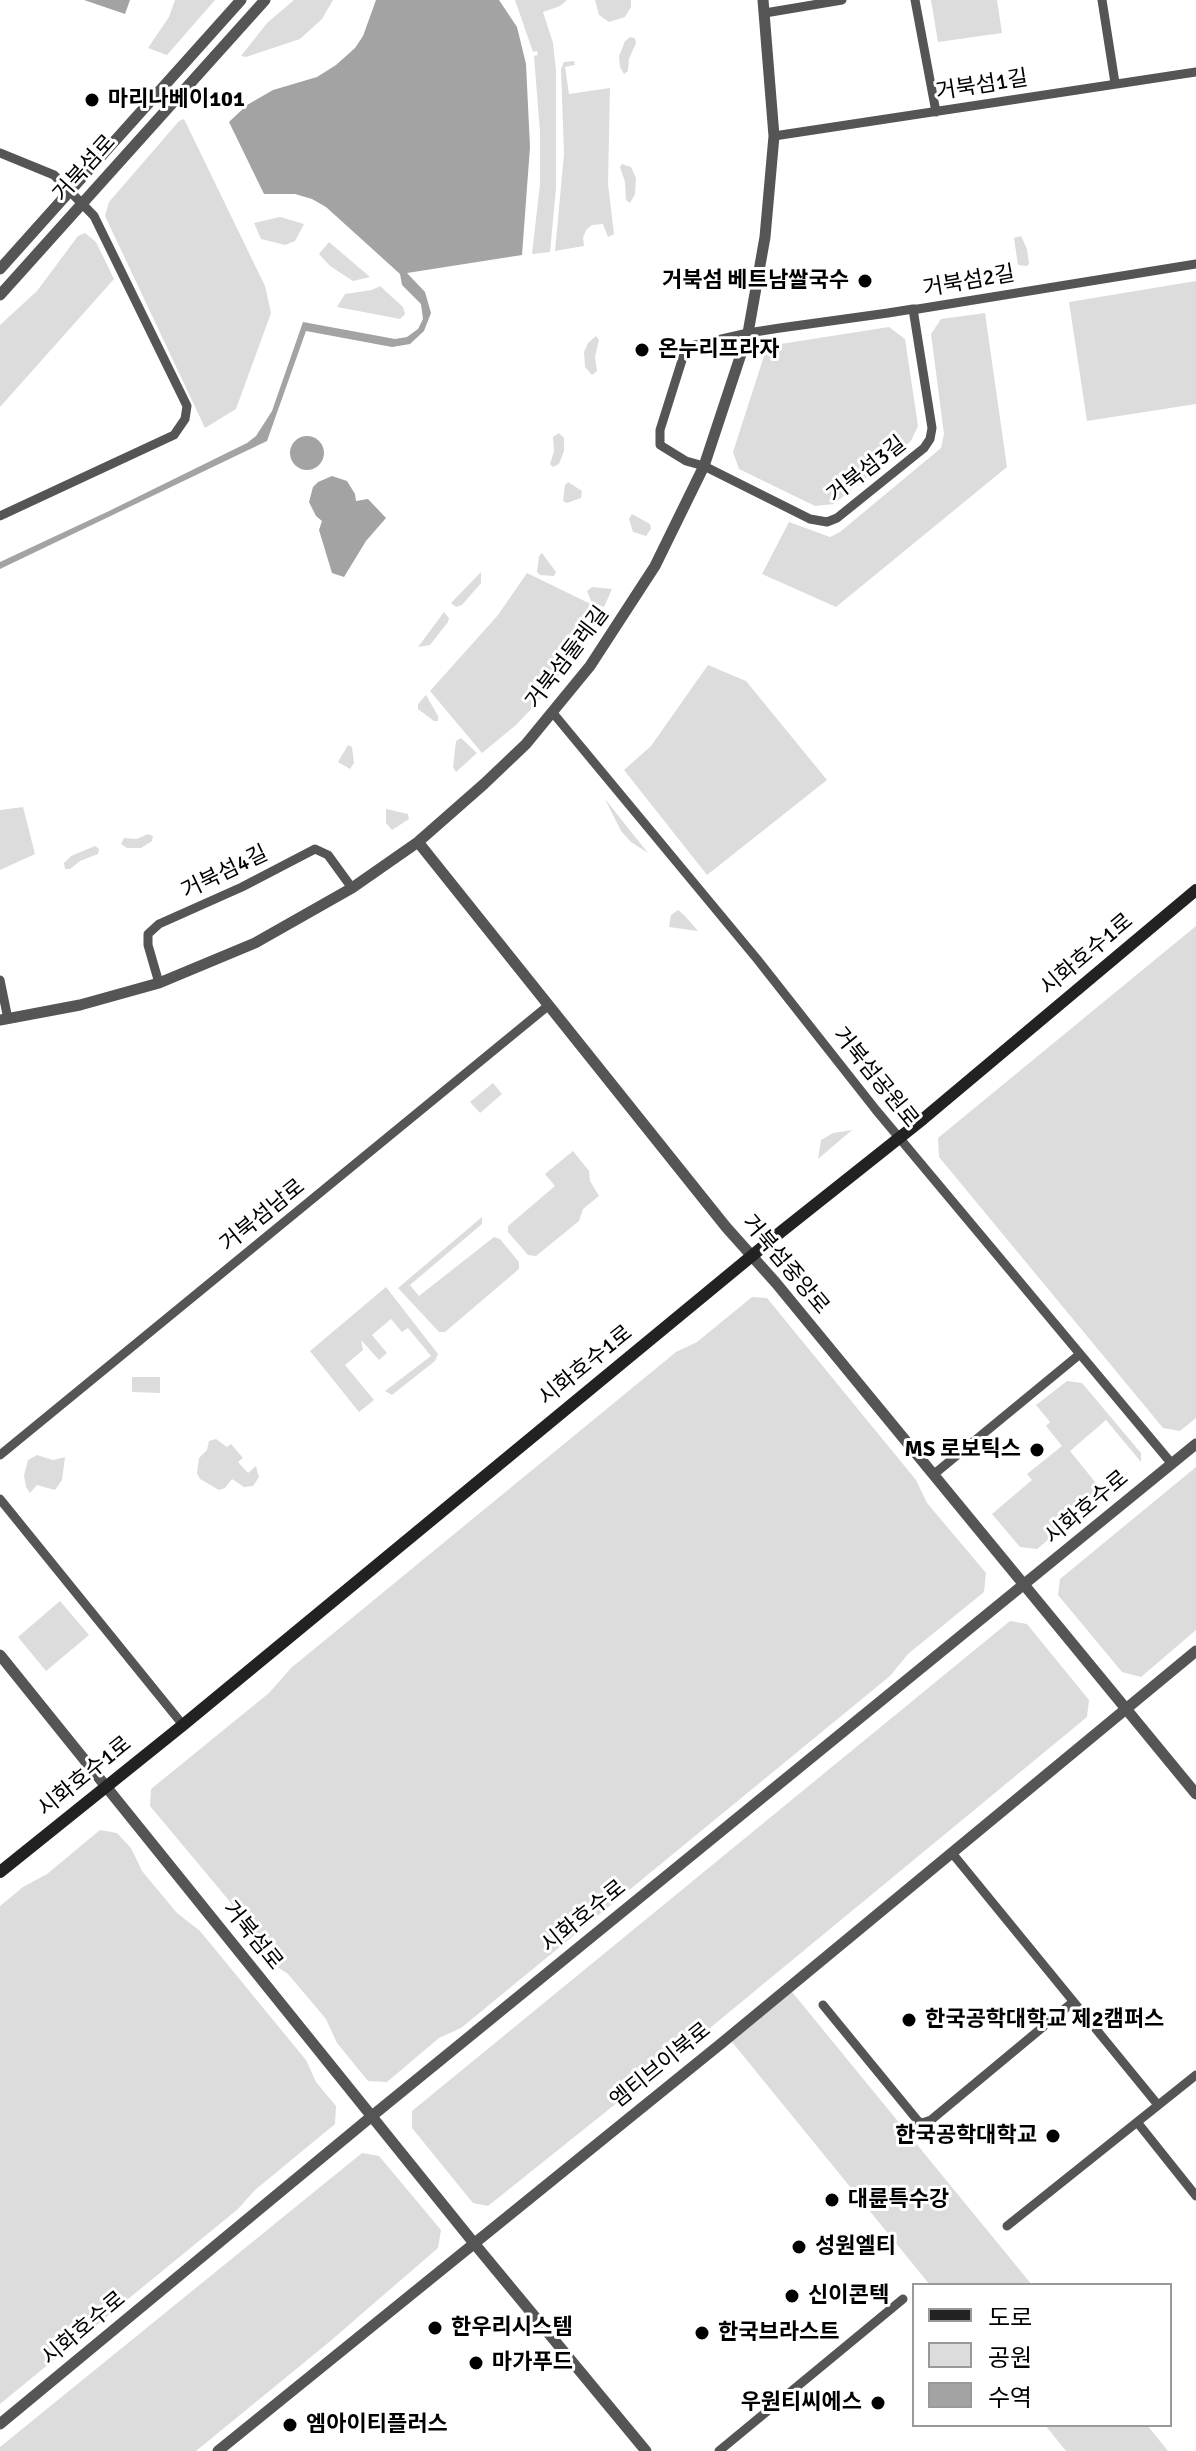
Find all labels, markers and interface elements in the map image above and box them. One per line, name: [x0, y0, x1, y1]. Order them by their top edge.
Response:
street label: 거북섬1길: [934, 66, 1030, 106]
place label: 마리나베이101: [108, 87, 245, 113]
marker: 마리나베이101: [83, 91, 101, 109]
street label: 거북섬로: [48, 130, 122, 208]
street label: 거북섬2길: [921, 261, 1017, 303]
place label: 거북섬 베트남쌀국수: [662, 268, 849, 294]
marker: 거북섬 베트남쌀국수: [856, 272, 874, 290]
place label: 온누리프라자: [658, 337, 779, 363]
marker: 온누리프라자: [633, 341, 651, 359]
street label: 거북섬3길: [822, 431, 912, 509]
street label: 거북섬둘레길: [521, 602, 615, 714]
street label: 거북섬4길: [177, 841, 273, 905]
street label: 시화호수1로: [1035, 909, 1139, 1001]
street label: 거북섬공원로: [827, 1023, 923, 1133]
street label: 거북섬남로: [215, 1174, 311, 1258]
street label: 거북섬중앙로: [736, 1210, 834, 1320]
street label: 시화호수1로: [534, 1320, 638, 1412]
place label: MS 로보틱스: [905, 1437, 1021, 1463]
marker: MS 로보틱스: [1028, 1441, 1046, 1459]
street label: 시화호수로: [1040, 1465, 1134, 1551]
street label: 시화호수1로: [33, 1731, 137, 1823]
street label: 시화호수로: [536, 1875, 632, 1959]
street label: 거북섬로: [216, 1896, 288, 1976]
place label: 한국공학대학교 제2캠퍼스: [925, 2007, 1164, 2033]
marker: 한국공학대학교 제2캠퍼스: [900, 2011, 918, 2029]
street label: 엠티브이북로: [606, 2018, 716, 2114]
place label: 한국공학대학교: [895, 2123, 1037, 2149]
marker: 한국공학대학교: [1044, 2127, 1062, 2145]
place label: 대륜특수강: [848, 2187, 949, 2213]
marker: 대륜특수강: [823, 2191, 841, 2209]
place label: 성원엘티: [815, 2234, 896, 2260]
marker: 성원엘티: [790, 2238, 808, 2256]
place label: 신이콘텍: [808, 2283, 889, 2309]
legend: [912, 2283, 1172, 2427]
street label: 시화호수로: [37, 2286, 131, 2372]
marker: 신이콘텍: [783, 2287, 801, 2305]
text: 도로: [988, 2303, 1032, 2333]
place label: 한우리시스템: [451, 2315, 572, 2341]
marker: 한우리시스템: [426, 2319, 444, 2337]
place label: 한국브라스트: [718, 2320, 839, 2346]
marker: 한국브라스트: [693, 2324, 711, 2342]
text: 공원: [988, 2343, 1032, 2373]
place label: 마가푸드: [492, 2350, 573, 2376]
marker: 마가푸드: [467, 2354, 485, 2372]
text: 수역: [988, 2383, 1032, 2413]
place label: 우원티씨에스: [741, 2390, 862, 2416]
marker: 우원티씨에스: [869, 2394, 887, 2412]
place label: 엠아이티플러스: [306, 2412, 448, 2438]
marker: 엠아이티플러스: [281, 2416, 299, 2434]

